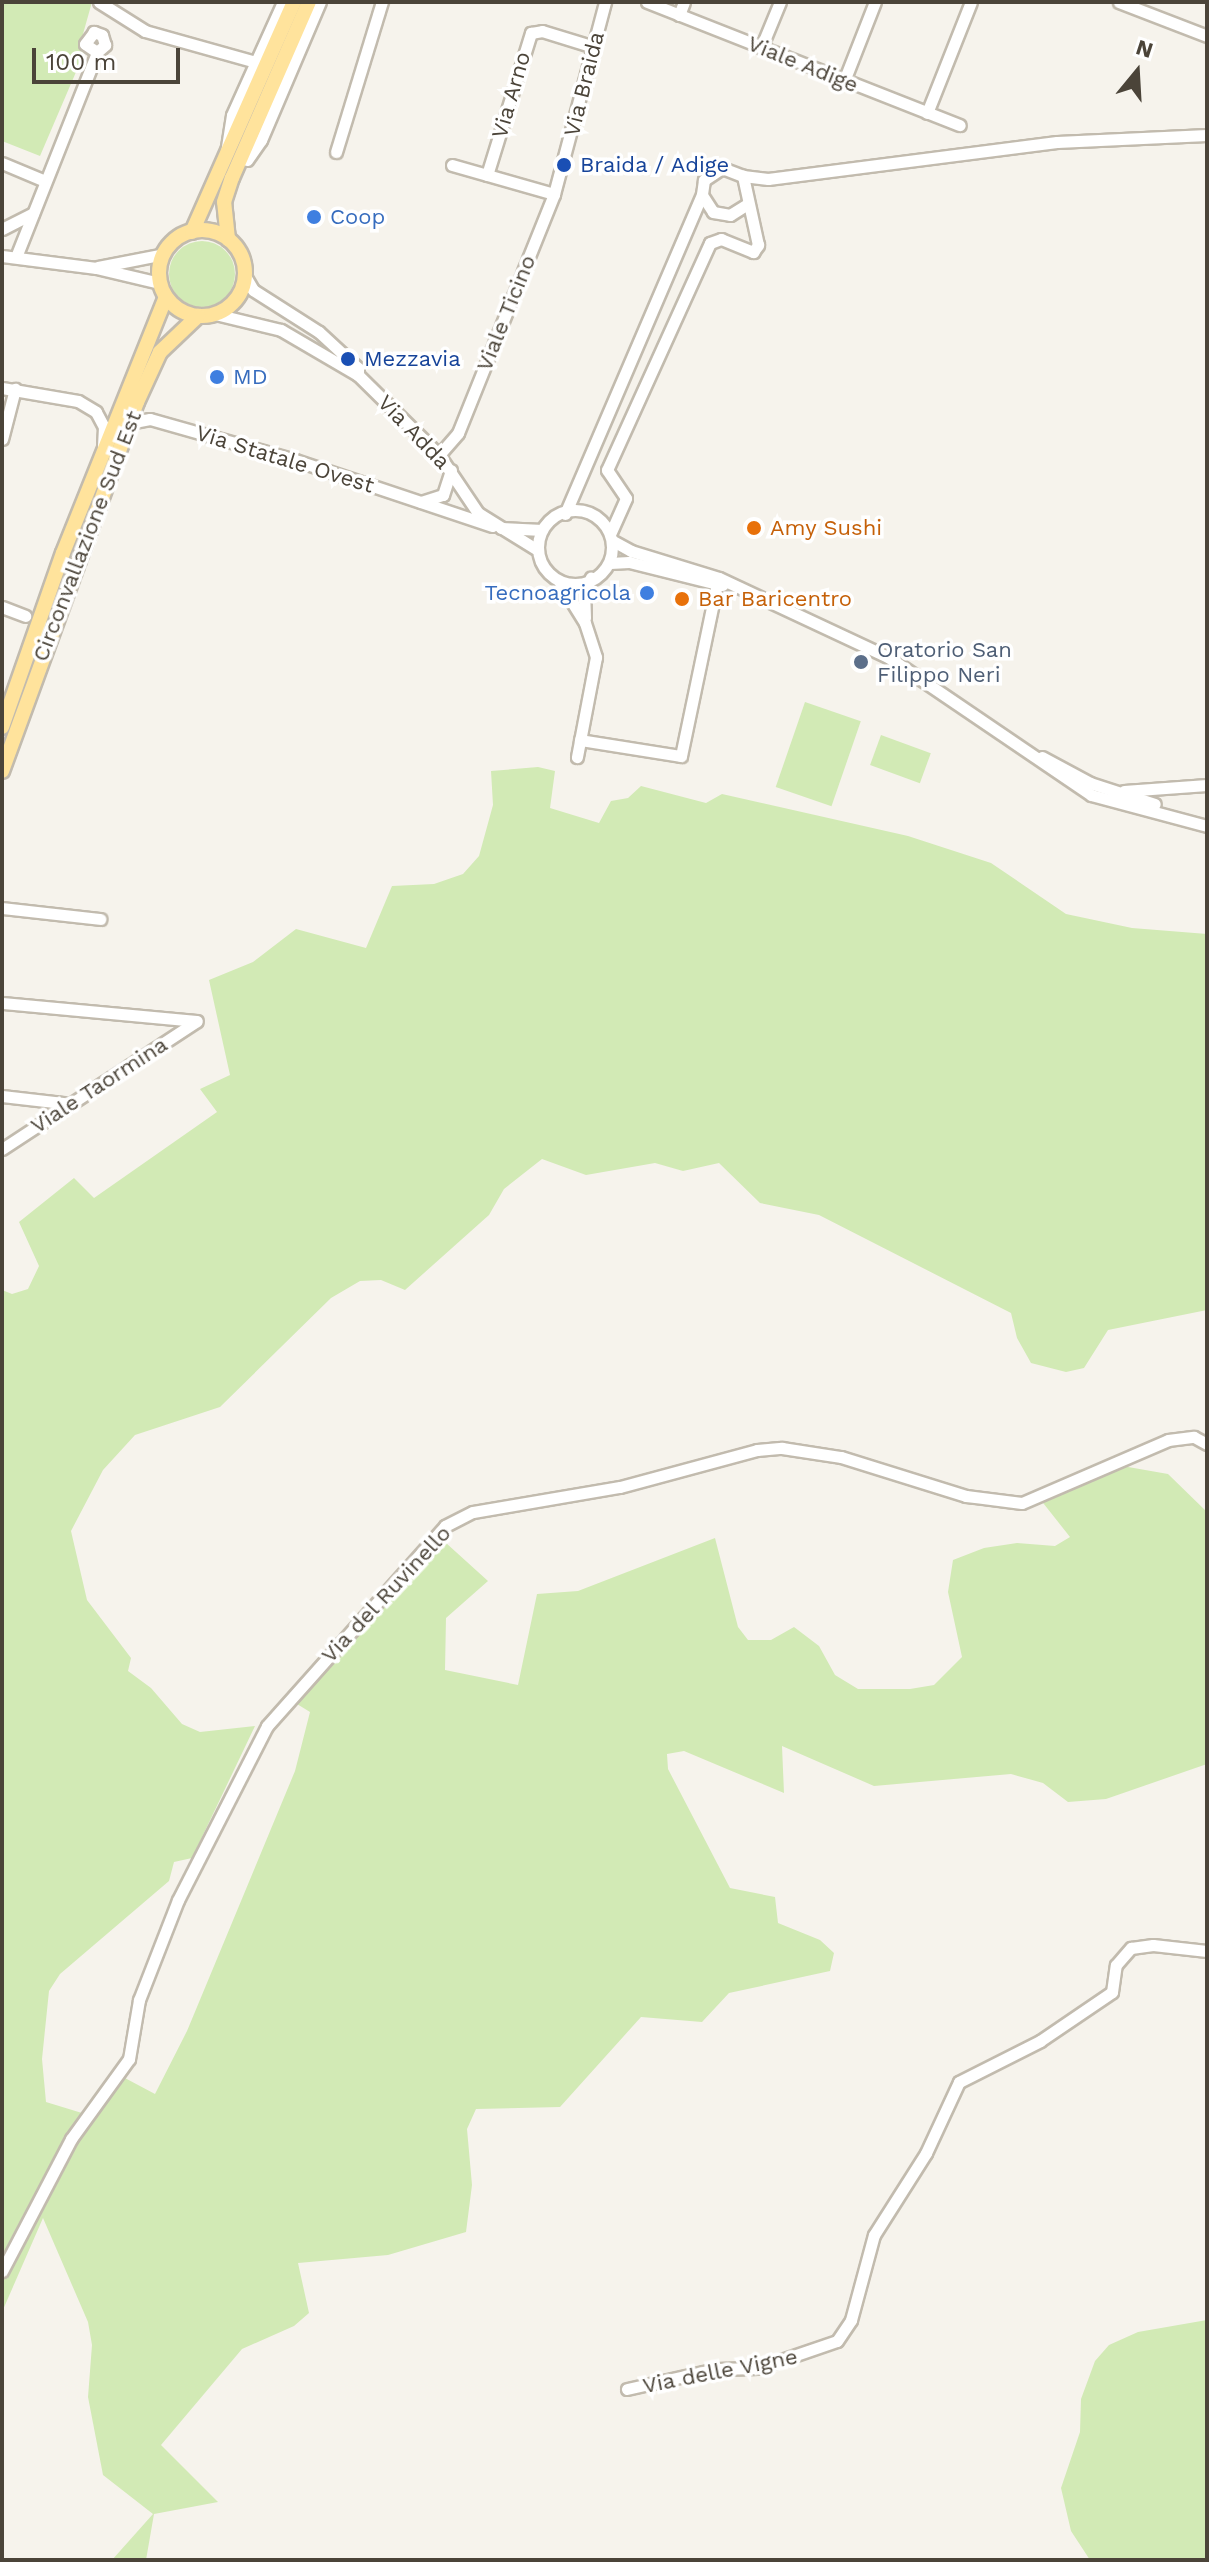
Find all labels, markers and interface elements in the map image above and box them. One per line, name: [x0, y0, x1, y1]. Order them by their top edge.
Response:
street label: Via Braida: [558, 29, 610, 139]
street label: Viale Adige: [743, 30, 863, 98]
scale bar: [36, 32, 184, 82]
north arrow: [1097, 32, 1177, 112]
text: N: [1133, 34, 1156, 63]
text: 100 m: [46, 48, 116, 76]
street label: Via Arno: [486, 48, 536, 142]
place label: Braida / Adige: [580, 152, 731, 178]
marker: Braida / Adige: [555, 156, 573, 174]
place label: Coop: [330, 204, 385, 230]
marker: Coop: [305, 208, 323, 226]
street label: Viale Ticino: [471, 251, 541, 375]
place label: Mezzavia: [364, 346, 461, 372]
marker: Mezzavia: [339, 350, 357, 368]
place label: MD: [233, 364, 268, 390]
marker: MD: [208, 368, 226, 386]
street label: Via Adda: [372, 389, 456, 475]
street label: Circonvallazione Sud Est: [27, 407, 147, 665]
street label: Via Statale Ovest: [192, 419, 378, 499]
place label: Amy Sushi: [770, 515, 883, 541]
marker: Amy Sushi: [745, 519, 763, 537]
place label: Tecnoagricola: [485, 580, 631, 606]
marker: Tecnoagricola: [638, 584, 656, 602]
place label: Bar Baricentro: [698, 586, 852, 612]
marker: Bar Baricentro: [673, 590, 691, 608]
place label: Oratorio San Filippo Neri: [877, 636, 1012, 688]
marker: Oratorio San Filippo Neri: [852, 653, 870, 671]
street label: Viale Taormina: [26, 1031, 172, 1139]
street label: Via del Ruvinello: [315, 1520, 457, 1668]
street label: Via delle Vigne: [640, 2343, 800, 2399]

